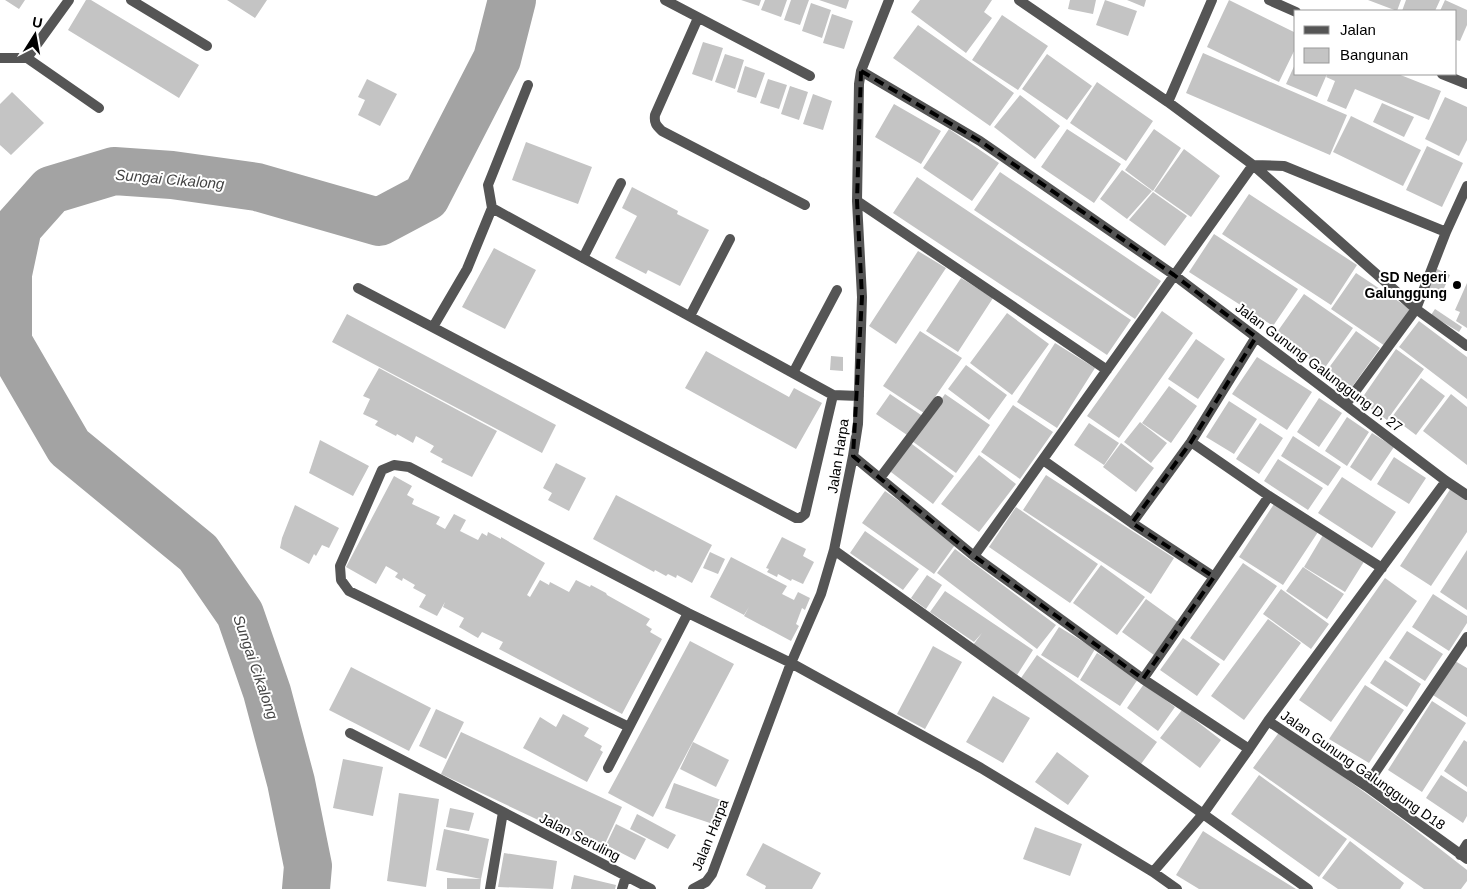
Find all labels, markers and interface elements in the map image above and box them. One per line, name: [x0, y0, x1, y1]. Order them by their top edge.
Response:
north arrow: [10, 10, 60, 60]
legend: [1294, 10, 1457, 75]
text: U: [31, 13, 44, 31]
text: Jalan: [1340, 21, 1376, 38]
text: Bangunan: [1340, 46, 1408, 63]
water label: Sungai Cikalong: [115, 166, 226, 192]
place label: SD Negeri Galunggung: [1365, 269, 1447, 301]
marker: SD Negeri Galunggung: [1451, 279, 1463, 291]
street label: Jalan Gunung Galunggung D. 27: [1232, 299, 1406, 435]
street label: Jalan Harpa: [824, 417, 852, 495]
water label: Sungai Cikalong: [230, 613, 282, 722]
street label: Jalan Gunung Galunggung D18: [1278, 707, 1448, 833]
street label: Jalan Harpa: [688, 797, 732, 873]
street label: Jalan Seruling: [537, 810, 623, 864]

